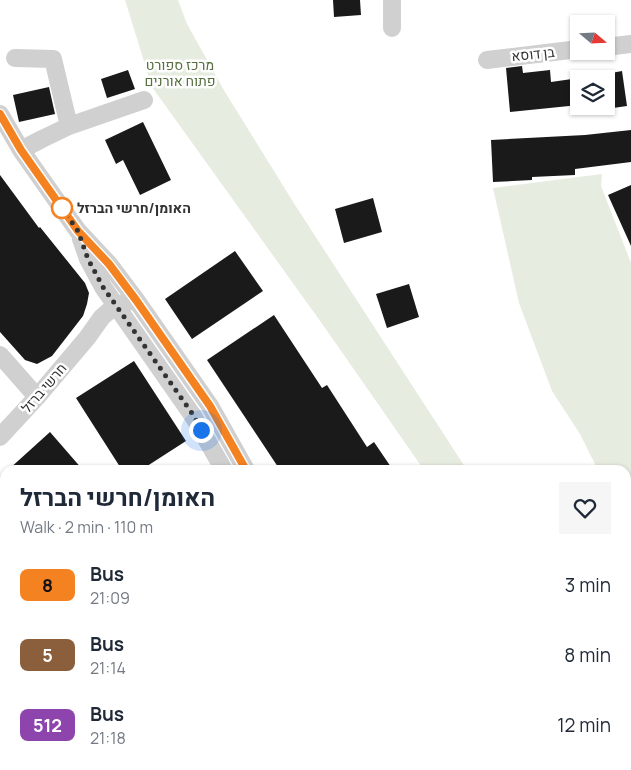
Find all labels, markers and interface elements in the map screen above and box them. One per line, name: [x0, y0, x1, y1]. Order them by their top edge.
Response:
north arrow: [570, 15, 615, 60]
map controls: [570, 15, 615, 115]
street label: בן דוסא: [510, 42, 556, 65]
park label: מרכז ספורט פתוח אורנים: [144, 55, 216, 90]
button: layers: [570, 70, 615, 115]
marker: האומן/חרשי הברזל: [51, 197, 73, 219]
place label: האומן/חרשי הברזל: [77, 198, 191, 217]
street label: חרשי ברזל: [17, 359, 70, 417]
your location: [189, 418, 214, 443]
text: האומן/חרשי הברזל: [20, 480, 215, 513]
button: heart: [559, 482, 611, 534]
text: Walk · 2 min · 110 m: [20, 516, 153, 538]
text: Bus: [90, 561, 124, 587]
text: 3 min: [565, 572, 611, 598]
text: 8: [42, 573, 53, 597]
text: 21:09: [90, 587, 130, 609]
text: Bus: [90, 631, 124, 657]
text: 8 min: [564, 642, 611, 668]
text: 5: [42, 643, 53, 667]
text: 21:14: [90, 657, 126, 679]
text: Bus: [90, 701, 124, 727]
text: 12 min: [557, 712, 611, 738]
text: 512: [33, 713, 62, 737]
text: 21:18: [90, 727, 126, 749]

